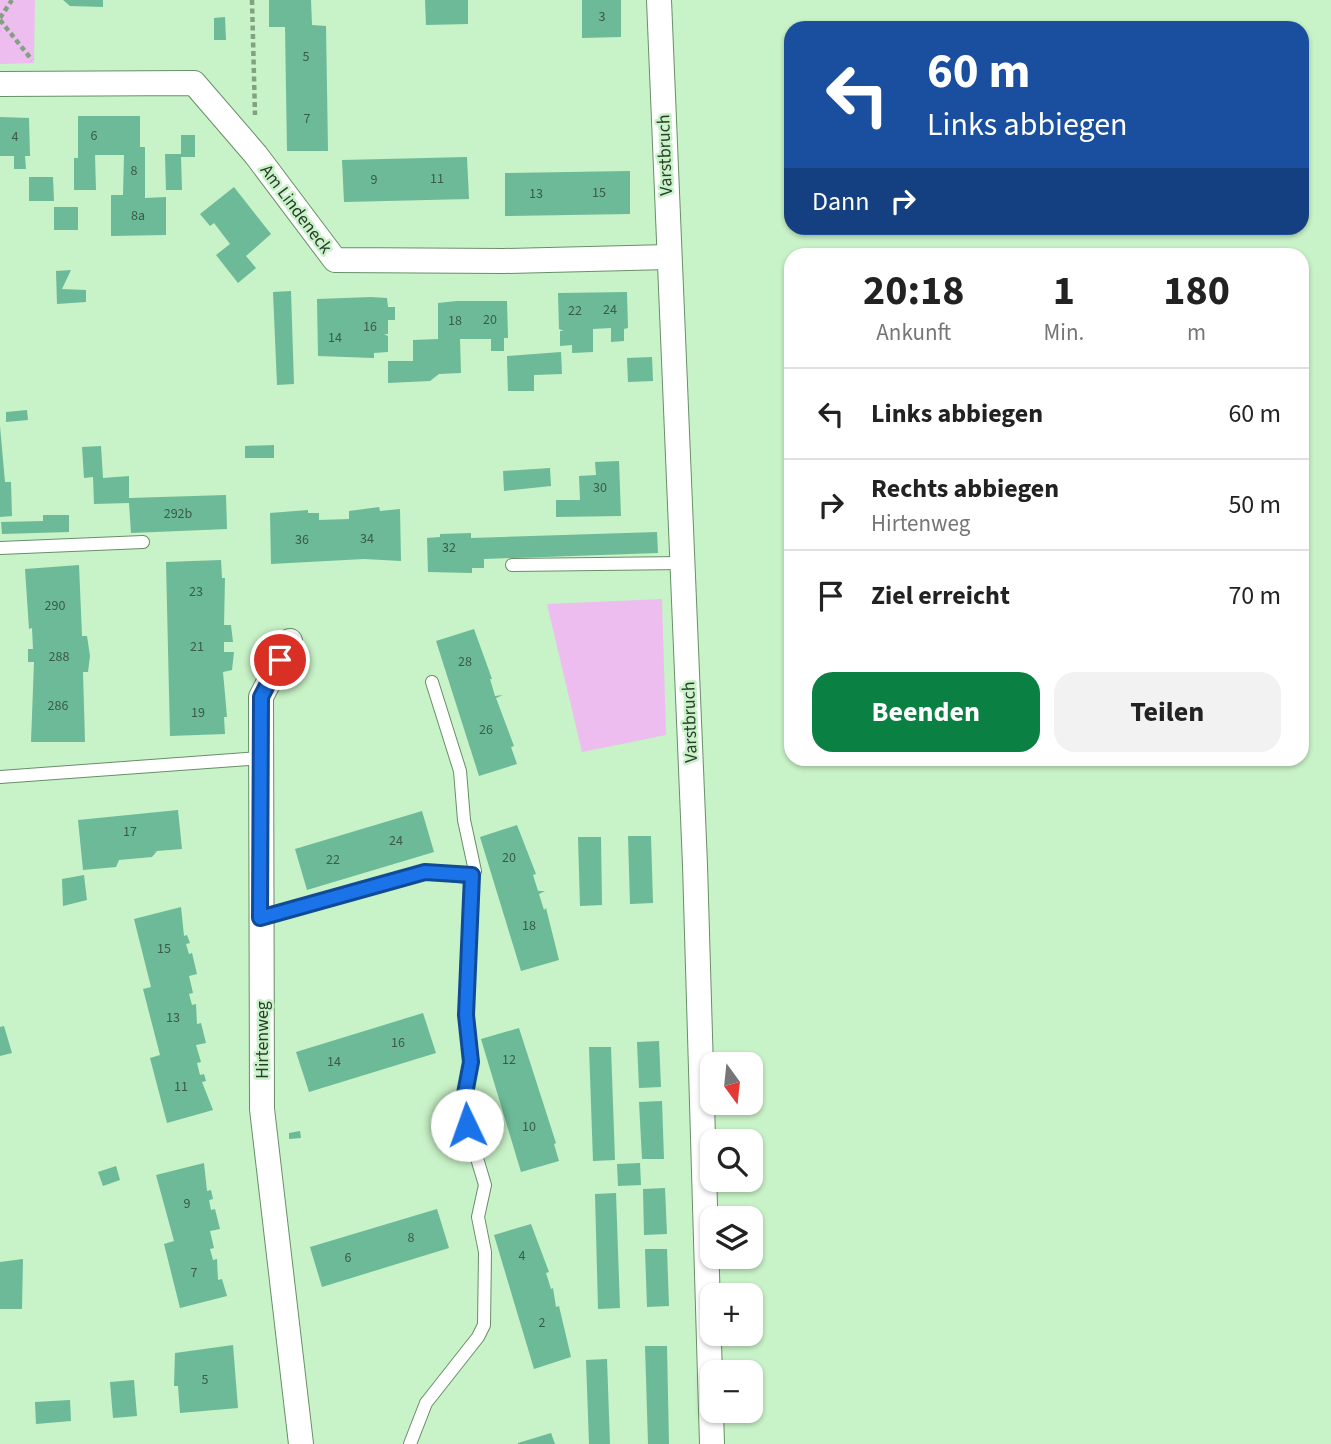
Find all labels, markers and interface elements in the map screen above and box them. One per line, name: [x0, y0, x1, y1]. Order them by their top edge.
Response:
house number: 3: [599, 7, 606, 27]
text: 60 m: [927, 37, 1031, 107]
house number: 5: [303, 47, 310, 67]
icon: left: [812, 49, 903, 140]
text: Links abbiegen: [927, 102, 1128, 148]
house number: 7: [304, 109, 311, 129]
street label: Varstbruch: [651, 114, 679, 196]
house number: 6: [91, 126, 98, 146]
house number: 4: [12, 127, 19, 147]
street label: Am Lindeneck: [254, 159, 338, 259]
house number: 8: [131, 161, 138, 181]
house number: 11: [430, 169, 444, 189]
house number: 9: [371, 170, 378, 190]
icon: right: [884, 182, 922, 220]
house number: 15: [592, 183, 606, 203]
text: Dann: [812, 183, 870, 220]
house number: 13: [529, 184, 543, 204]
house number: 8a: [131, 206, 145, 226]
text: 20:18: [863, 261, 964, 321]
text: 1: [1053, 261, 1075, 321]
text: 180: [1163, 261, 1230, 321]
house number: 24: [603, 300, 617, 320]
house number: 22: [568, 301, 582, 321]
house number: 20: [483, 310, 497, 330]
house number: 18: [448, 311, 462, 331]
text: Ankunft: [876, 316, 951, 349]
text: Min.: [1044, 316, 1084, 349]
text: m: [1187, 316, 1206, 349]
house number: 16: [363, 317, 377, 337]
house number: 14: [328, 328, 342, 348]
icon: left: [812, 395, 850, 433]
text: Links abbiegen: [871, 395, 1043, 432]
text: 60 m: [1228, 395, 1281, 432]
text: Rechts abbiegen: [871, 470, 1059, 507]
house number: 30: [593, 478, 607, 498]
icon: right: [812, 486, 850, 524]
text: 50 m: [1228, 486, 1281, 523]
house number: 292b: [164, 504, 193, 524]
text: Hirtenweg: [871, 507, 970, 540]
house number: 34: [360, 529, 374, 549]
house number: 36: [295, 530, 309, 550]
house number: 32: [442, 538, 456, 558]
icon: arrive: [812, 577, 850, 615]
text: Ziel erreicht: [871, 577, 1010, 614]
text: 70 m: [1228, 577, 1281, 614]
house number: 23: [189, 582, 203, 602]
house number: 290: [45, 596, 65, 616]
pin: [250, 630, 310, 690]
house number: 21: [190, 637, 204, 657]
icon: arrive: [261, 641, 299, 679]
house number: 288: [49, 647, 69, 667]
house number: 28: [458, 652, 472, 672]
button: Beenden: [812, 672, 1040, 752]
button: Teilen: [1054, 672, 1281, 752]
street label: Varstbruch: [676, 681, 704, 763]
house number: 286: [48, 696, 68, 716]
house number: 19: [191, 703, 205, 723]
house number: 26: [479, 720, 493, 740]
house number: 17: [123, 822, 137, 842]
house number: 24: [389, 831, 403, 851]
house number: 20: [502, 848, 516, 868]
house number: 22: [326, 850, 340, 870]
house number: 18: [522, 916, 536, 936]
house number: 15: [157, 939, 171, 959]
street label: Hirtenweg: [250, 1001, 275, 1079]
house number: 13: [166, 1008, 180, 1028]
house number: 16: [391, 1033, 405, 1053]
house number: 12: [502, 1050, 516, 1070]
house number: 14: [327, 1052, 341, 1072]
north arrow: [700, 1052, 763, 1115]
map controls: [700, 1052, 763, 1423]
house number: 11: [174, 1077, 188, 1097]
position arrow: [430, 1088, 504, 1162]
house number: 10: [522, 1117, 536, 1137]
button: search: [700, 1129, 763, 1192]
house number: 9: [184, 1194, 191, 1214]
button: layers: [700, 1206, 763, 1269]
house number: 8: [408, 1228, 415, 1248]
house number: 4: [519, 1246, 526, 1266]
house number: 6: [345, 1248, 352, 1268]
house number: 7: [191, 1263, 198, 1283]
button: +: [700, 1283, 763, 1346]
house number: 2: [539, 1313, 546, 1333]
button: −: [700, 1360, 763, 1423]
house number: 5: [202, 1370, 209, 1390]

